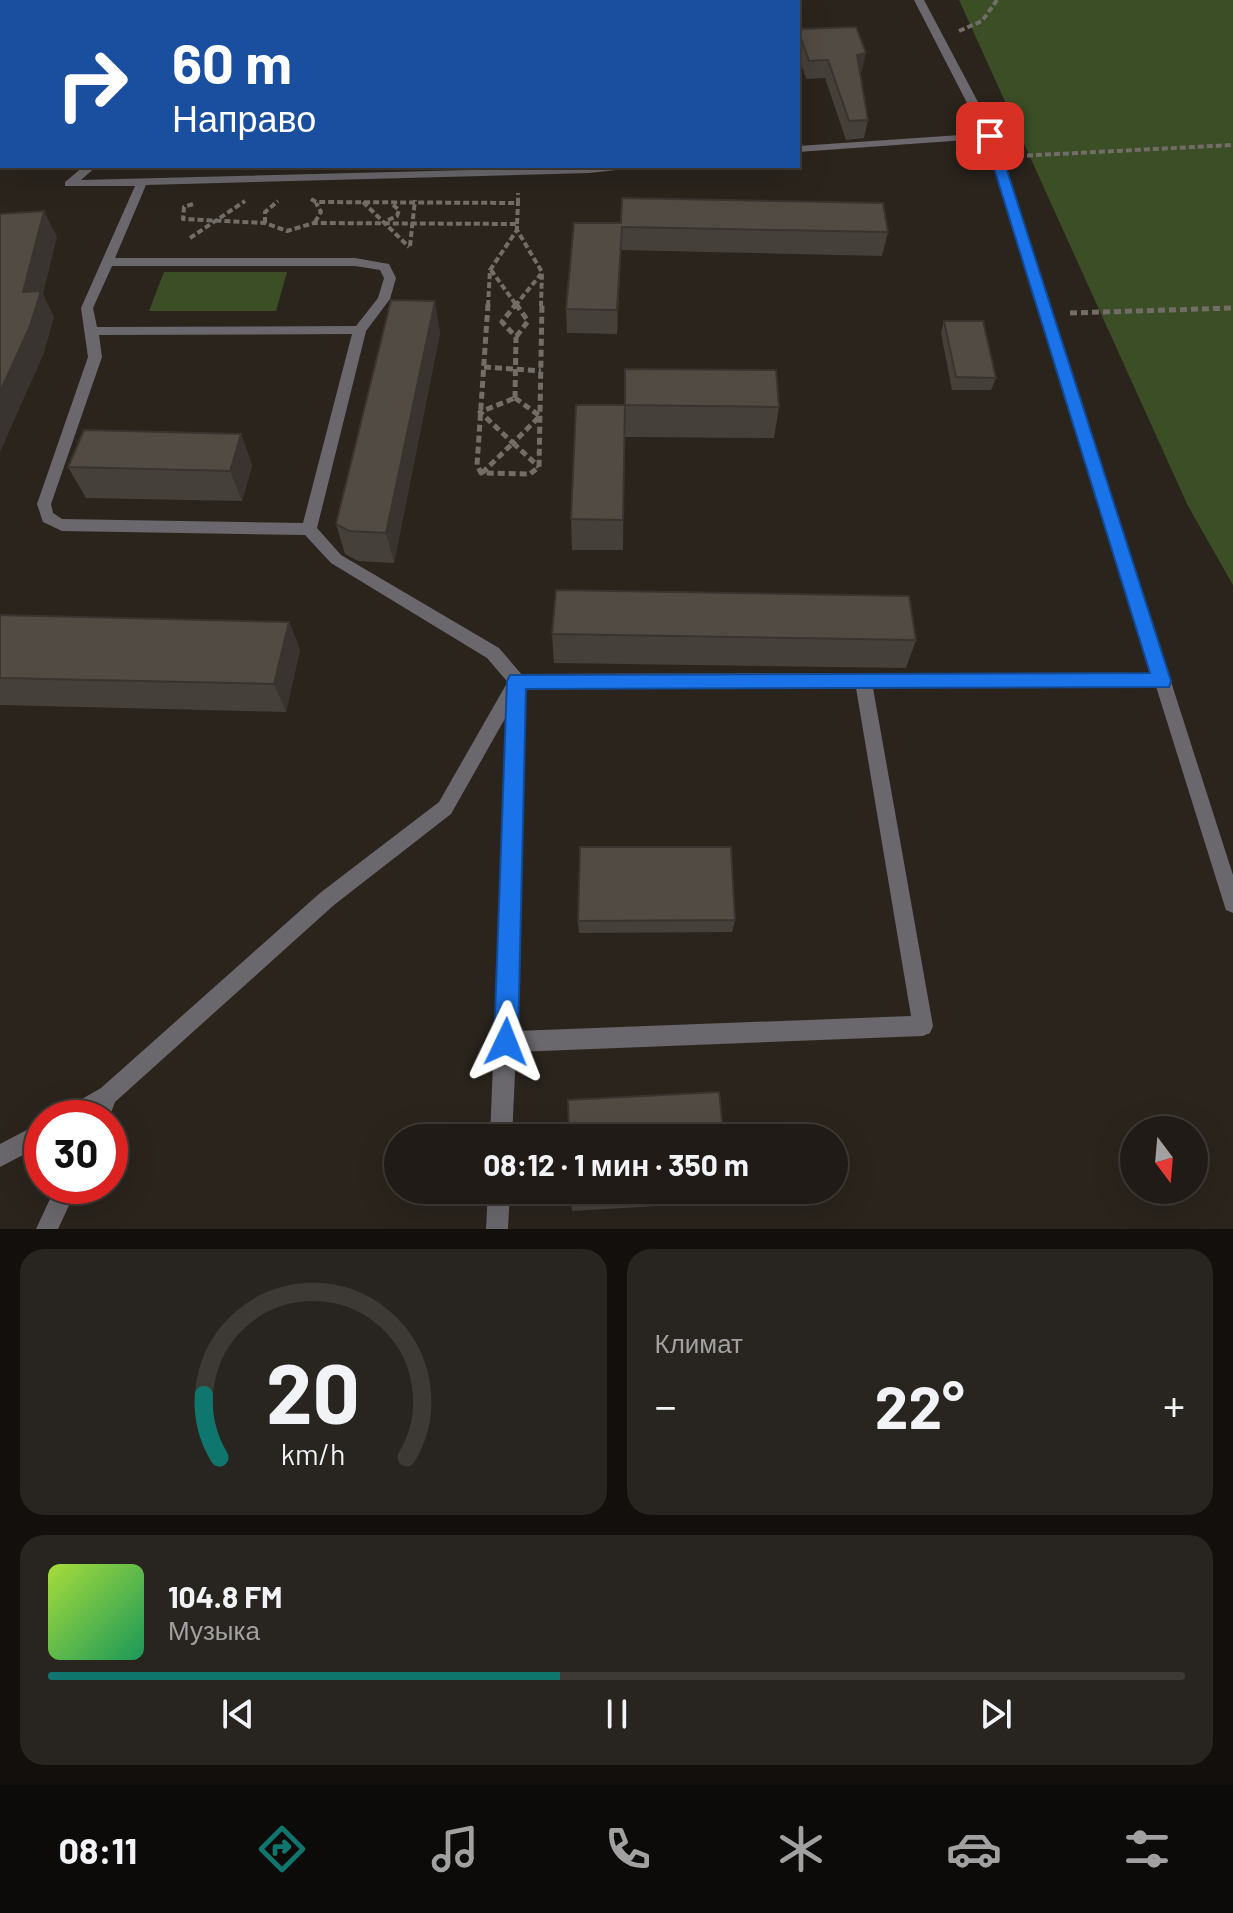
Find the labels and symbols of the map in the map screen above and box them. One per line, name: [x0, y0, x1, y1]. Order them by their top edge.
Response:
pin: [956, 102, 1024, 170]
position arrow: [464, 1000, 548, 1084]
speed limit sign: 30: [24, 1100, 128, 1204]
north arrow: [1120, 1116, 1208, 1204]

